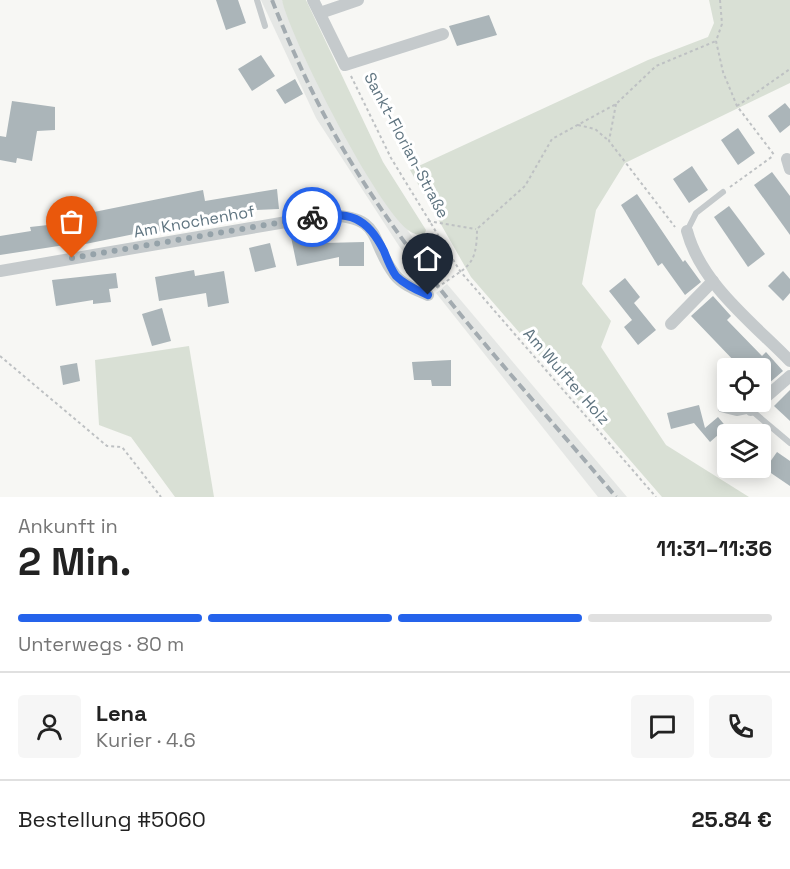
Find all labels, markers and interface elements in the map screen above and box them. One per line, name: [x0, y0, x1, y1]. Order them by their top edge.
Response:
street label: Sankt-Florian-Straße: [359, 69, 454, 222]
courier: [282, 187, 342, 247]
pin: [46, 196, 97, 258]
street label: Am Knochenhof: [132, 201, 256, 242]
icon: bike: [296, 201, 329, 234]
icon: bag: [55, 205, 88, 238]
pin: [402, 233, 453, 295]
icon: home: [411, 242, 444, 275]
street label: Am Wulfter Holz: [519, 324, 614, 429]
map controls: [717, 358, 771, 478]
button: locate: [717, 358, 771, 412]
button: layers: [717, 424, 771, 478]
text: Ankunft in: [18, 513, 118, 539]
text: 11:31–11:36: [656, 534, 772, 562]
text: 2 Min.: [18, 537, 132, 586]
text: Unterwegs · 80 m: [18, 631, 184, 657]
button: person: [18, 695, 81, 758]
button: chat: [631, 695, 694, 758]
button: phone: [709, 695, 772, 758]
text: Lena: [96, 699, 147, 727]
text: Kurier · 4.6: [96, 727, 196, 753]
text: Bestellung #5060: [18, 805, 206, 833]
text: 25.84 €: [691, 805, 772, 833]

